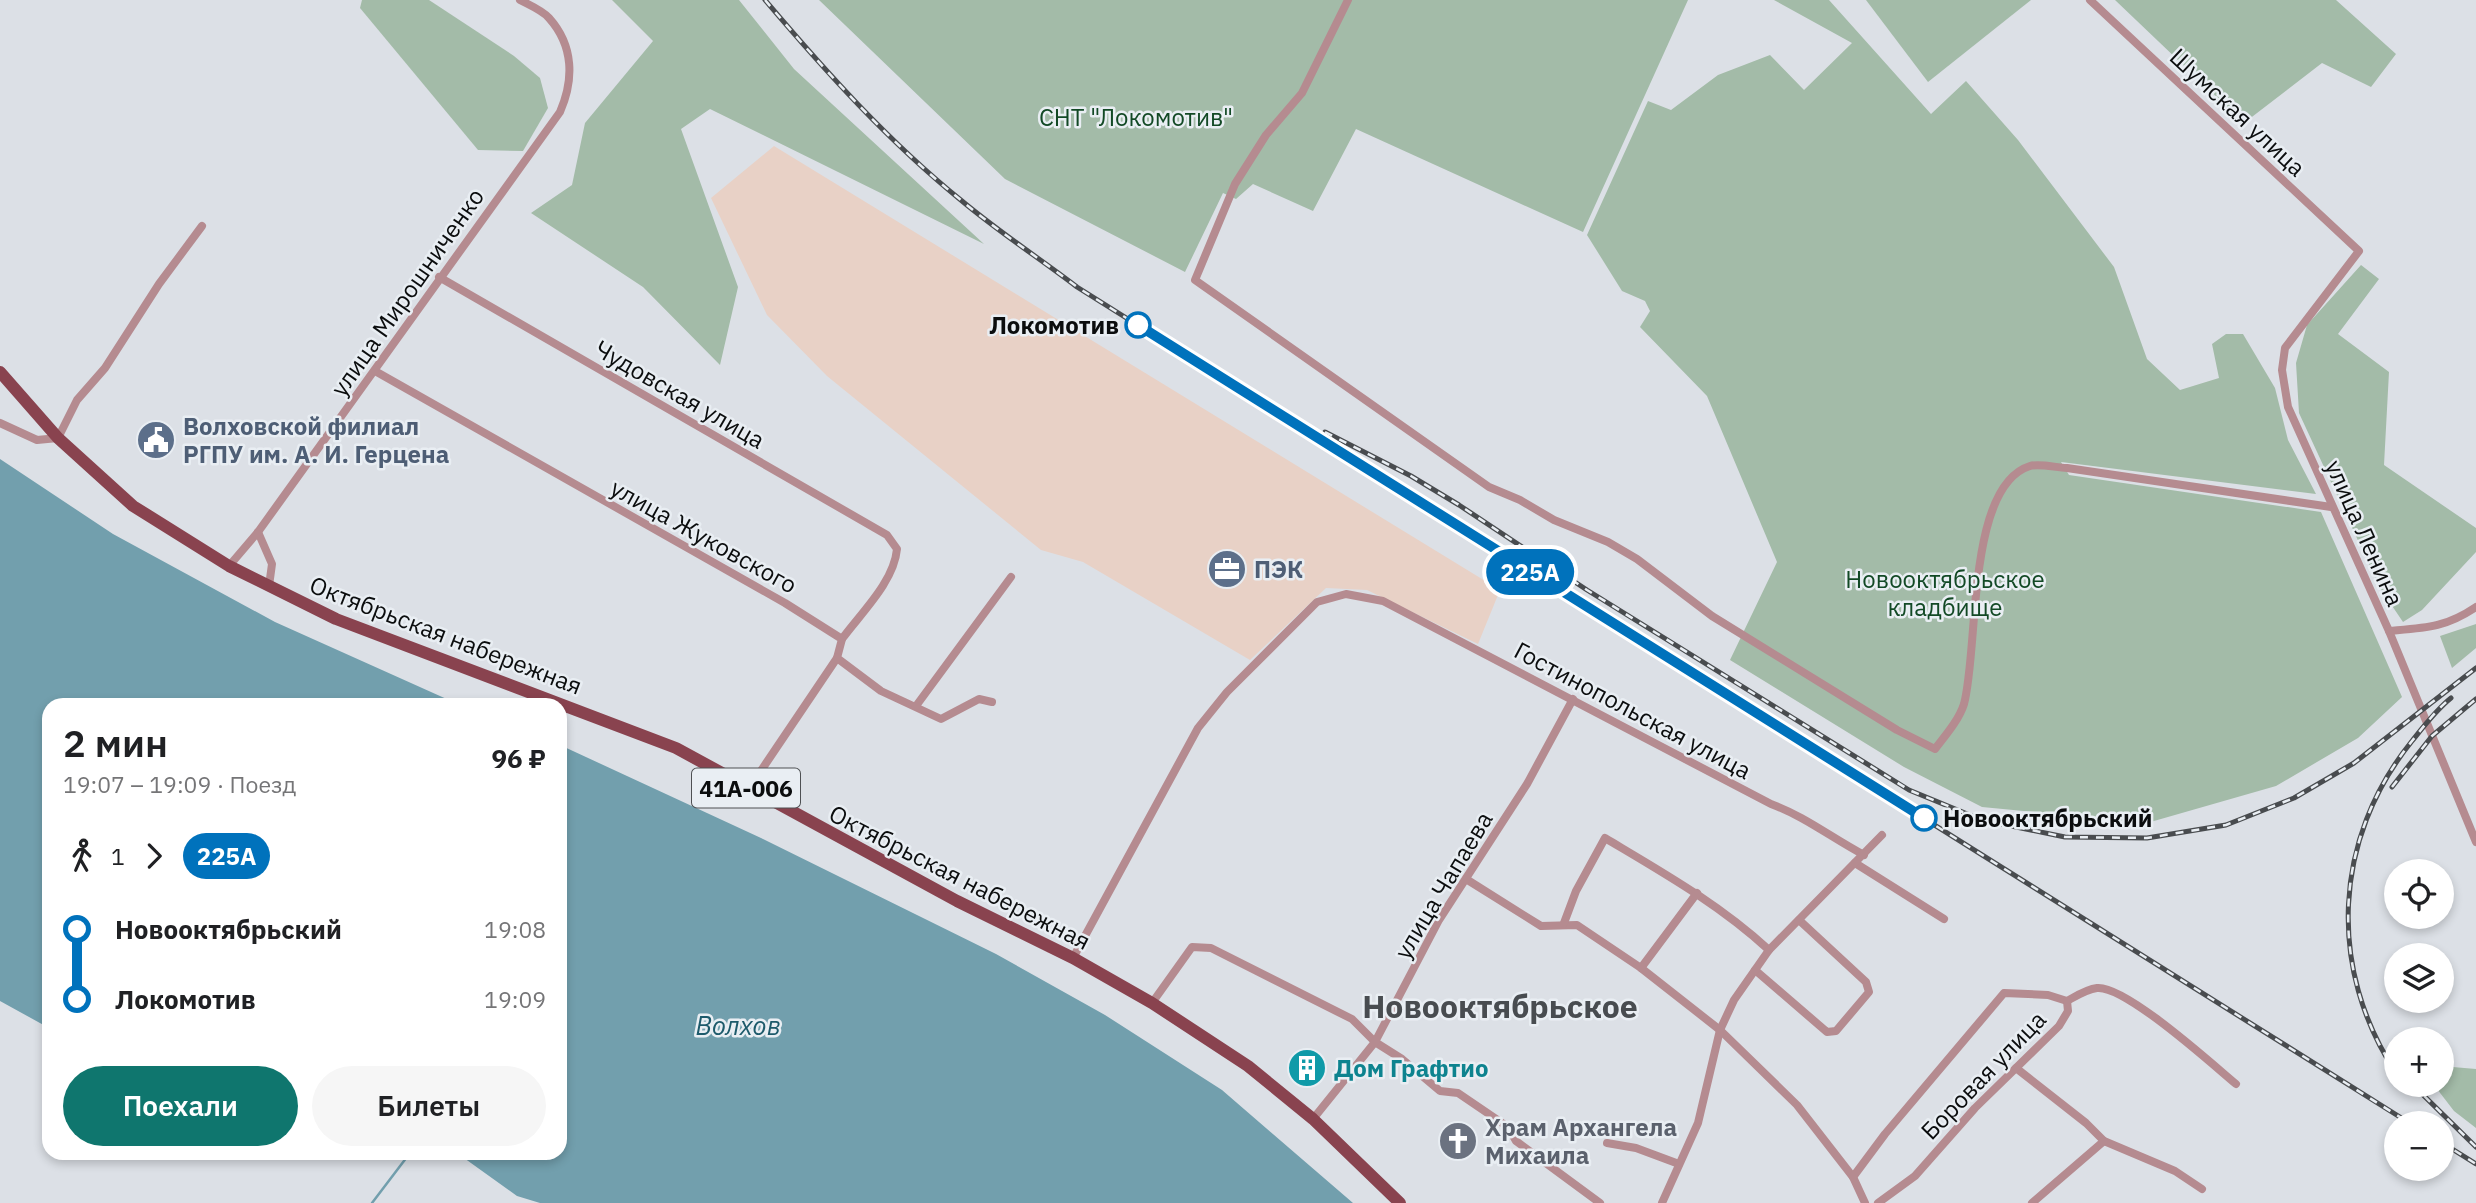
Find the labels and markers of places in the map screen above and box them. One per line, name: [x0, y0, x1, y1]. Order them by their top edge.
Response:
place label: Локомотив: [989, 309, 1119, 341]
marker: Локомотив: [1125, 312, 1151, 338]
place label: Волховской филиал РГПУ им. А. И. Герцена: [183, 410, 449, 470]
public building icon: Волховской филиал РГПУ им. А. И. Герцена: [135, 419, 177, 461]
office icon: ПЭК: [1206, 548, 1248, 590]
place label: ПЭК: [1254, 553, 1303, 585]
place label: Новооктябрьский: [1943, 802, 2152, 834]
marker: Новооктябрьский: [1911, 805, 1937, 831]
building icon: Дом Графтио: [1286, 1047, 1328, 1089]
place label: Дом Графтио: [1334, 1052, 1489, 1084]
place label: Храм Архангела Михаила: [1485, 1111, 1677, 1171]
church icon: Храм Архангела Михаила: [1437, 1120, 1479, 1162]

